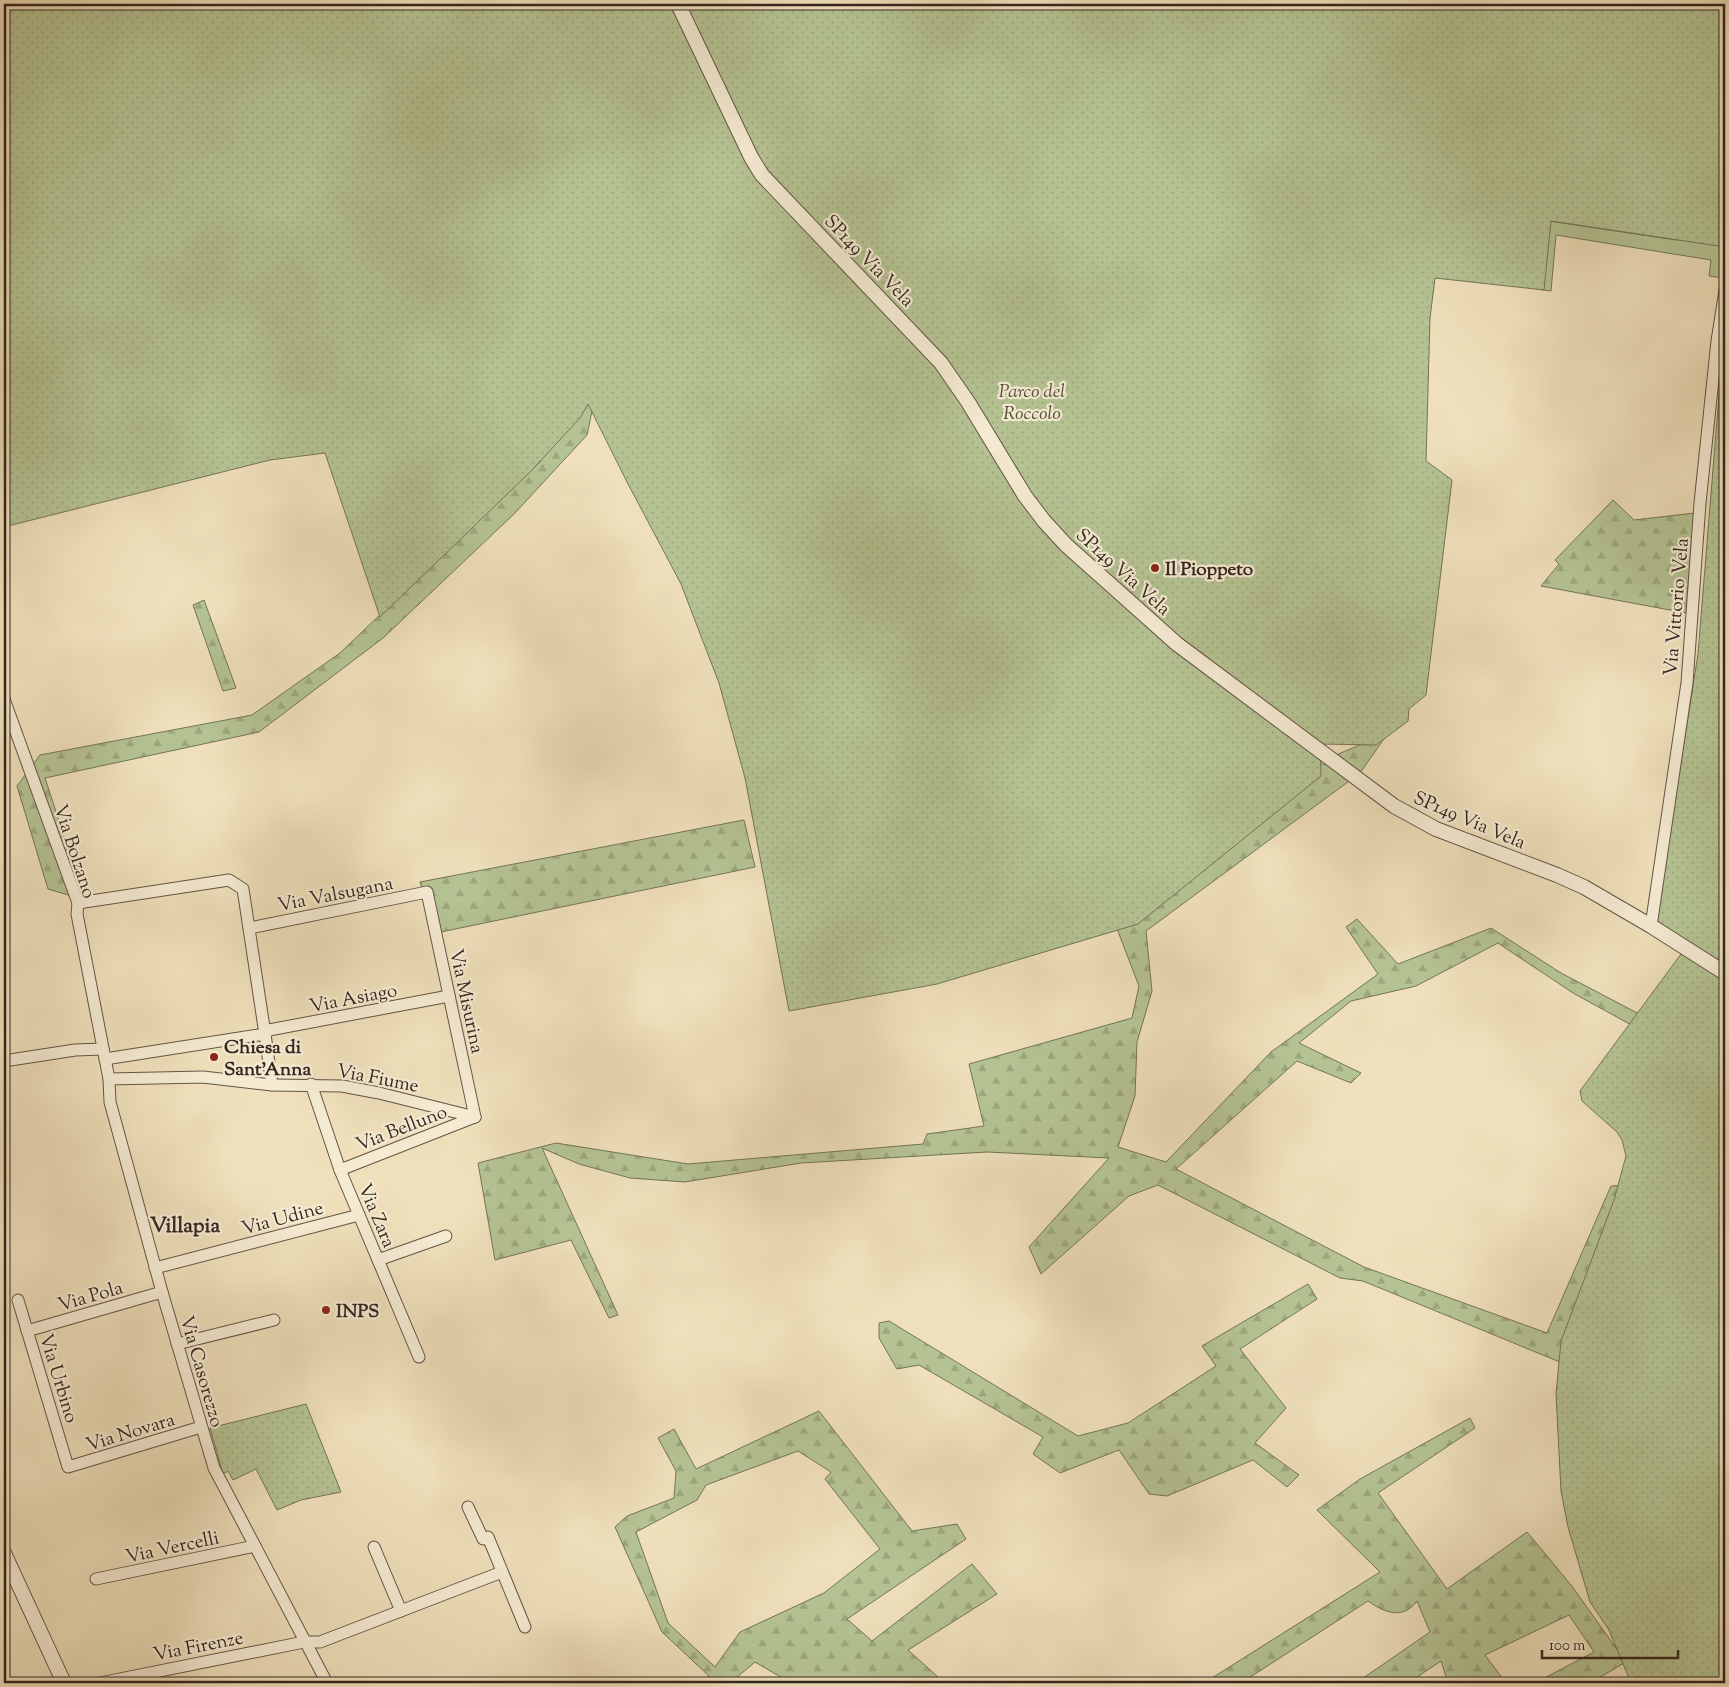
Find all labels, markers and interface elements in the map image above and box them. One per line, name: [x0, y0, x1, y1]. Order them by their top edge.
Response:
street label: SP149 Via Vela: [817, 209, 920, 314]
park label: Parco del Roccolo: [999, 379, 1065, 428]
street label: SP149 Via Vela: [1069, 523, 1176, 623]
street label: Via Vittorio Vela: [1658, 537, 1697, 677]
place label: Il Pioppeto: [1165, 557, 1254, 584]
marker: Il Pioppeto: [1149, 562, 1161, 574]
street label: SP149 Via Vela: [1409, 786, 1530, 857]
street label: Via Bolzano: [46, 801, 102, 902]
street label: Via Valsugana: [275, 871, 396, 920]
street label: Via Misurina: [441, 947, 490, 1056]
street label: Via Asiago: [307, 978, 400, 1021]
place label: Chiesa di Sant'Anna: [224, 1035, 311, 1084]
marker: Chiesa di Sant'Anna: [208, 1051, 220, 1063]
street label: Via Fiume: [334, 1058, 421, 1101]
street label: Via Belluno: [352, 1100, 452, 1159]
street label: Via Zara: [350, 1180, 401, 1253]
street label: Via Udine: [239, 1196, 327, 1243]
district label: Villapia: [150, 1212, 220, 1242]
street label: Via Pola: [55, 1275, 127, 1320]
place label: INPS: [336, 1299, 379, 1326]
marker: INPS: [320, 1304, 332, 1316]
street label: Via Casorezzo: [172, 1313, 229, 1431]
street label: Via Urbino: [31, 1331, 84, 1427]
street label: Via Novara: [83, 1407, 179, 1460]
street label: Via Vercelli: [123, 1525, 222, 1572]
street label: Via Firenze: [151, 1625, 246, 1669]
scale bar: [1542, 1627, 1678, 1659]
text: 100 m: [1549, 1636, 1586, 1657]

